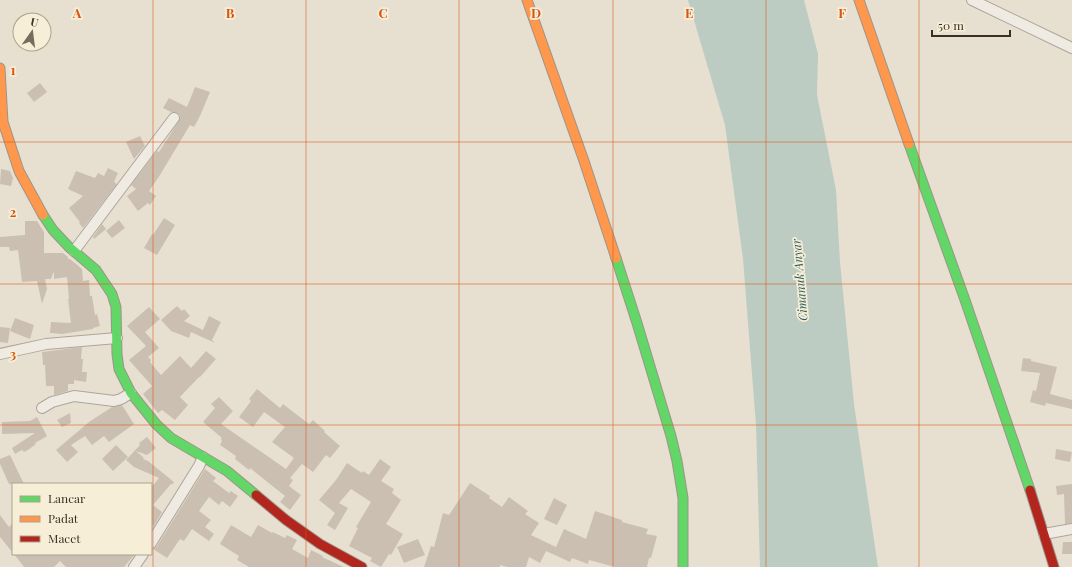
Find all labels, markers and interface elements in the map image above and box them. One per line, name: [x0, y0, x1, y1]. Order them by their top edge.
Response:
text: A: [72, 4, 82, 21]
text: B: [226, 4, 235, 21]
text: C: [378, 4, 388, 21]
text: D: [531, 4, 541, 21]
text: E: [685, 4, 693, 21]
text: F: [838, 4, 846, 21]
north arrow: [12, 12, 52, 52]
scale bar: [932, 12, 1010, 38]
text: U: [29, 14, 40, 30]
text: 50 m: [938, 17, 964, 33]
text: 1: [11, 61, 16, 78]
text: 2: [10, 203, 17, 220]
water label: Cimanuk Anyar: [787, 237, 811, 322]
text: 3: [10, 345, 16, 362]
legend: [12, 483, 152, 555]
text: Lancar: [48, 490, 86, 506]
text: Padat: [48, 510, 79, 526]
text: Macet: [48, 530, 81, 546]

